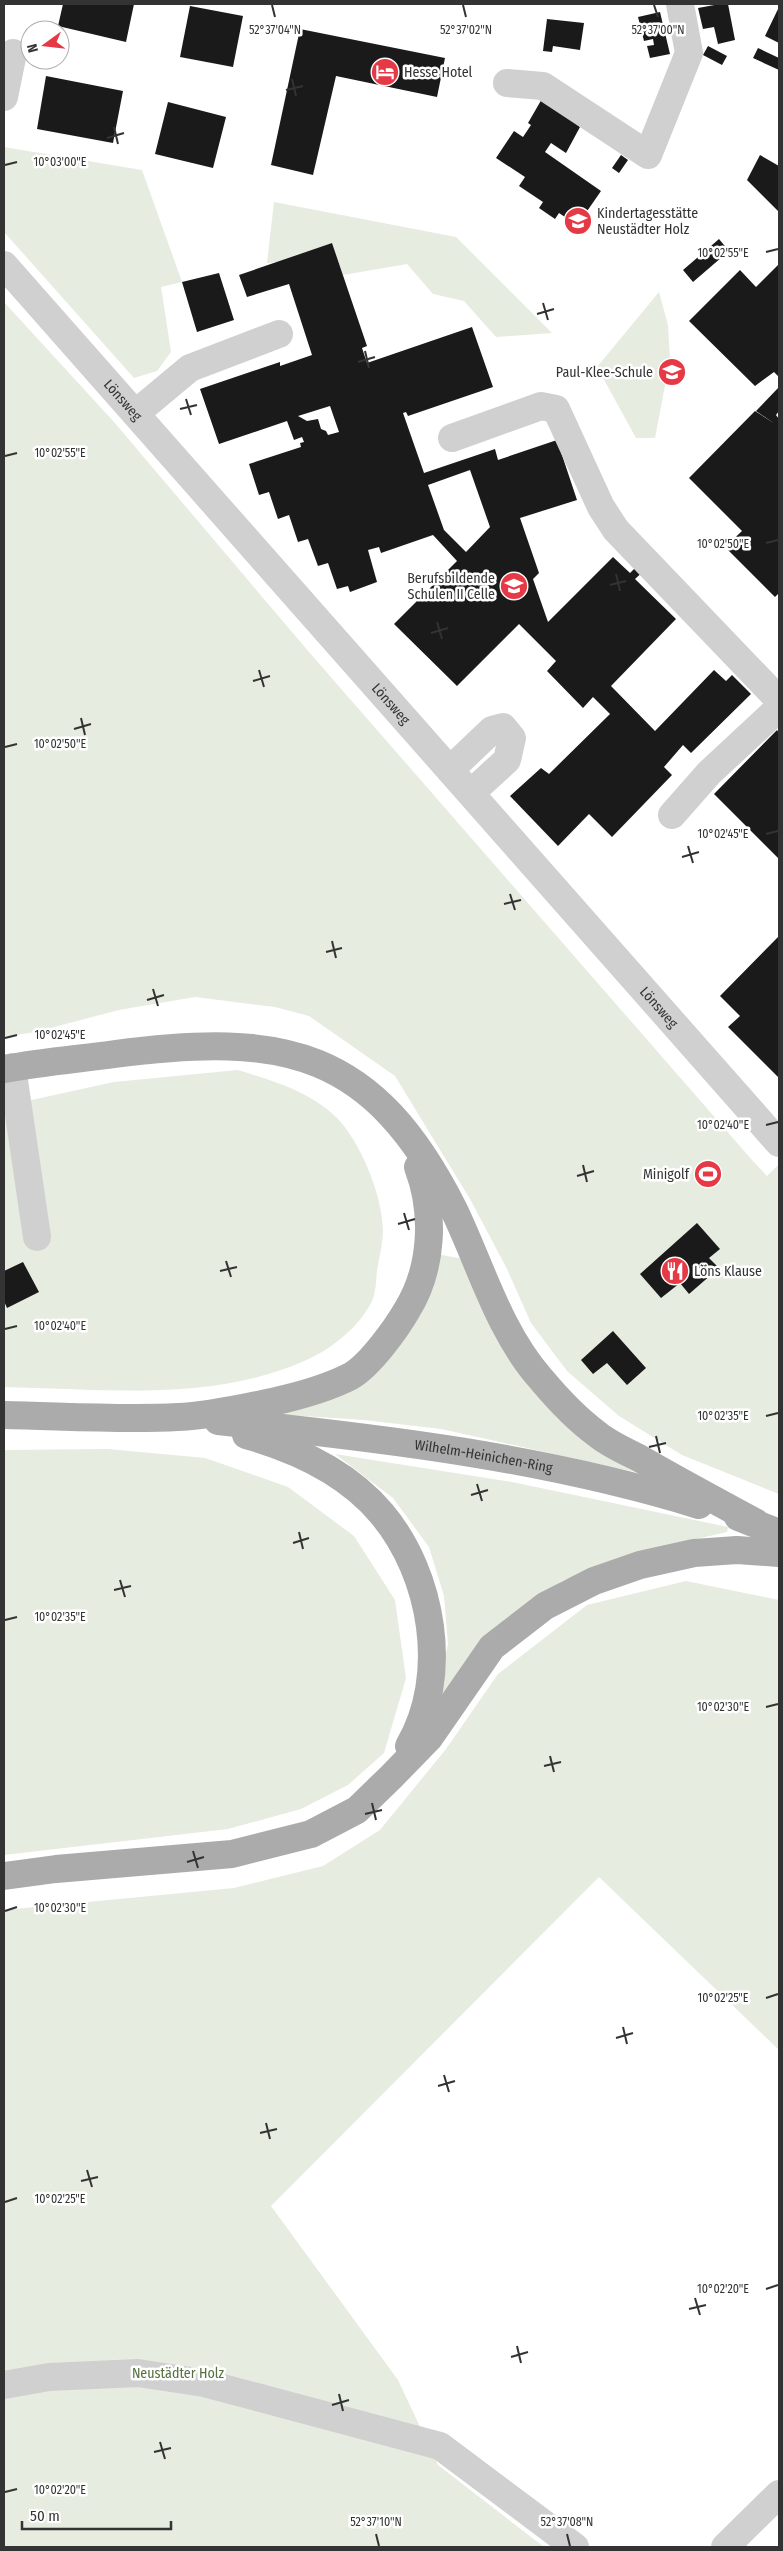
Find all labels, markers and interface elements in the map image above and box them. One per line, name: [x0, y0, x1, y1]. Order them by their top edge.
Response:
north arrow: [20, 20, 70, 70]
text: 52°37'04"N: [249, 23, 301, 37]
text: 52°37'02"N: [440, 23, 492, 37]
text: 52°37'00"N: [631, 23, 685, 37]
text: N: [24, 42, 42, 54]
hotel icon: Hesse Hotel: [370, 57, 400, 87]
place label: Hesse Hotel: [404, 64, 473, 81]
text: 10°03'00"E: [34, 155, 87, 169]
place label: Kindertagesstätte Neustädter Holz: [597, 205, 698, 238]
school or university icon: Kindertagesstätte Neustädter Holz: [563, 206, 593, 236]
text: 10°02'55"E: [697, 246, 749, 260]
school or university icon: Paul-Klee-Schule: [657, 357, 687, 387]
place label: Paul-Klee-Schule: [556, 364, 653, 381]
street label: Lönsweg: [100, 376, 146, 425]
text: 10°02'55"E: [34, 446, 86, 460]
text: 10°02'50"E: [697, 537, 749, 551]
place label: Berufsbildende Schulen II Celle: [407, 570, 495, 603]
school or university icon: Berufsbildende Schulen II Celle: [499, 571, 529, 601]
street label: Lönsweg: [368, 680, 414, 728]
text: 10°02'50"E: [34, 737, 86, 751]
text: 10°02'45"E: [698, 827, 749, 841]
street label: Lönsweg: [636, 983, 682, 1032]
text: 10°02'45"E: [35, 1028, 86, 1042]
text: 10°02'40"E: [697, 1118, 749, 1132]
sports icon: Minigolf: [693, 1159, 723, 1189]
place label: Minigolf: [643, 1166, 691, 1183]
restaurant icon: Löns Klause: [660, 1256, 690, 1286]
place label: Löns Klause: [694, 1263, 762, 1280]
text: 10°02'40"E: [34, 1319, 86, 1333]
text: 10°02'35"E: [697, 1409, 749, 1423]
street label: Wilhelm-Heinichen-Ring: [414, 1436, 554, 1477]
text: 10°02'35"E: [34, 1610, 86, 1624]
text: 10°02'30"E: [697, 1700, 749, 1714]
text: 10°02'30"E: [34, 1901, 86, 1915]
text: 10°02'25"E: [697, 1991, 749, 2005]
text: 10°02'25"E: [34, 2192, 86, 2206]
text: 10°02'20"E: [697, 2282, 749, 2296]
park label: Neustädter Holz: [132, 2365, 225, 2382]
text: 10°02'20"E: [34, 2483, 86, 2497]
scale bar: [22, 2498, 171, 2530]
text: 50 m: [30, 2507, 60, 2525]
text: 52°37'10"N: [350, 2515, 402, 2529]
text: 52°37'08"N: [541, 2515, 593, 2529]

